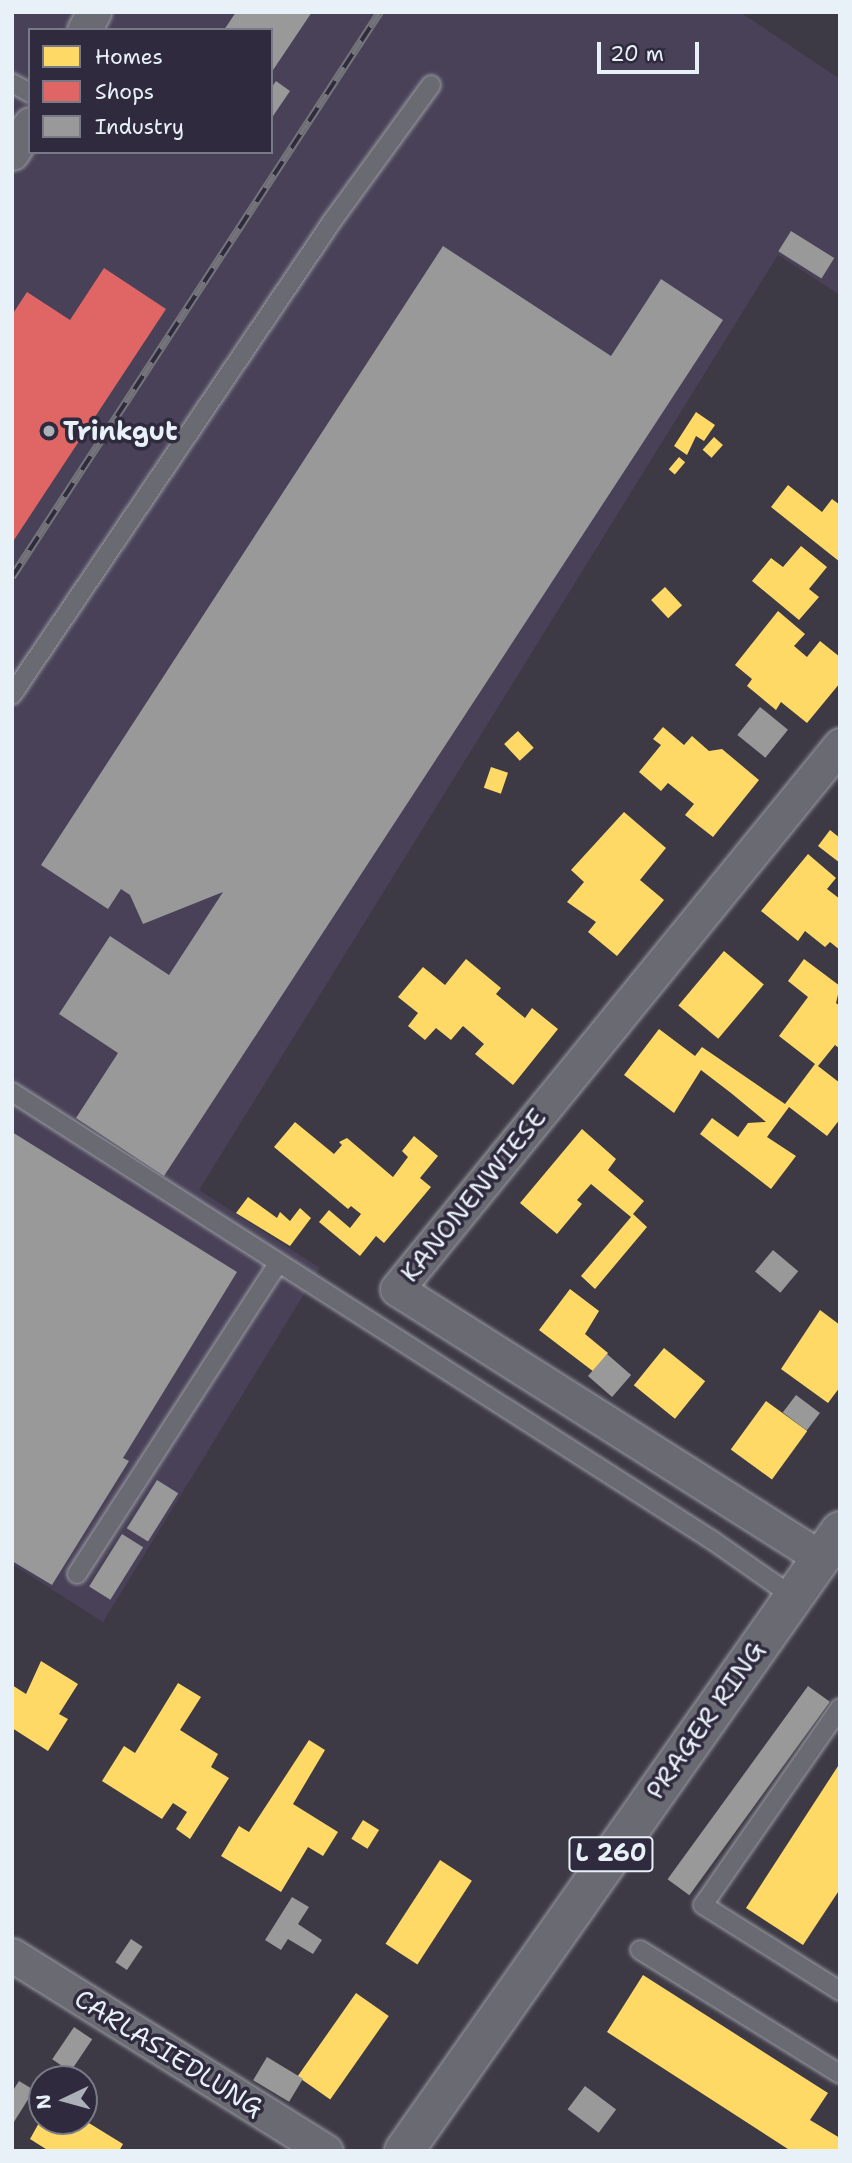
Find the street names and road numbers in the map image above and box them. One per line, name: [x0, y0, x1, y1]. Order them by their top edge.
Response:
street label: KANONENWIESE: [394, 1102, 552, 1288]
street label: PRAGER RING: [639, 1635, 771, 1805]
road number: L 260: [567, 1833, 655, 1874]
street label: CARLASIEDLUNG: [69, 1982, 269, 2124]

